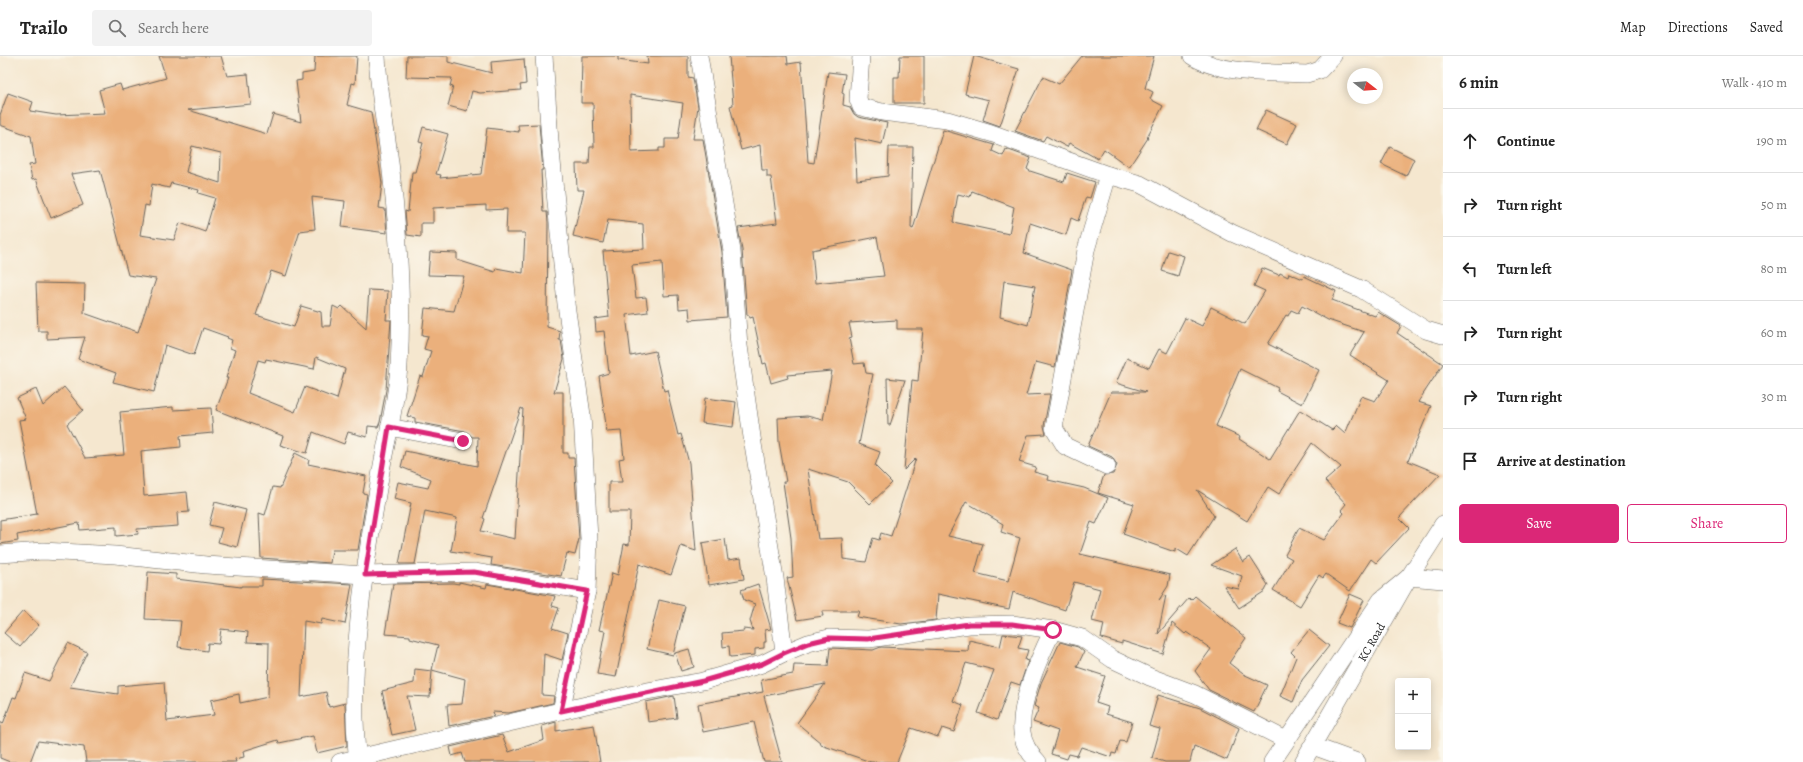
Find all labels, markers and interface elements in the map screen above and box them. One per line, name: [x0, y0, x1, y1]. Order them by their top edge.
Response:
search box: [92, 10, 372, 46]
text: Trailo: [20, 15, 68, 41]
icon: search: [106, 17, 128, 39]
text: Search here: [138, 18, 209, 38]
text: Map: [1620, 18, 1646, 37]
text: Directions: [1668, 18, 1728, 37]
text: Saved: [1750, 18, 1783, 37]
north arrow: [1347, 68, 1383, 104]
text: 6 min: [1459, 71, 1499, 94]
text: Walk · 410 m: [1722, 74, 1787, 91]
icon: ahead: [1459, 130, 1481, 152]
text: Continue: [1497, 131, 1555, 151]
text: 190 m: [1756, 132, 1787, 149]
icon: right: [1459, 194, 1481, 216]
text: Turn right: [1497, 195, 1562, 215]
text: 50 m: [1761, 196, 1787, 213]
icon: left: [1459, 258, 1481, 280]
text: Turn left: [1497, 259, 1552, 279]
text: 80 m: [1760, 260, 1787, 277]
icon: right: [1459, 322, 1481, 344]
text: Turn right: [1497, 323, 1562, 343]
text: 60 m: [1761, 324, 1787, 341]
icon: right: [1459, 386, 1481, 408]
text: Turn right: [1497, 387, 1562, 407]
text: 30 m: [1761, 388, 1787, 405]
route end: [454, 432, 472, 450]
icon: arrive: [1459, 450, 1481, 472]
text: Arrive at destination: [1497, 451, 1626, 471]
button: Save: [1459, 504, 1619, 543]
button: Share: [1627, 504, 1787, 543]
street label: KC Road: [1354, 619, 1389, 665]
route start: [1044, 621, 1062, 639]
map controls: [1395, 678, 1431, 750]
button: +: [1395, 678, 1431, 714]
button: −: [1395, 714, 1431, 750]

